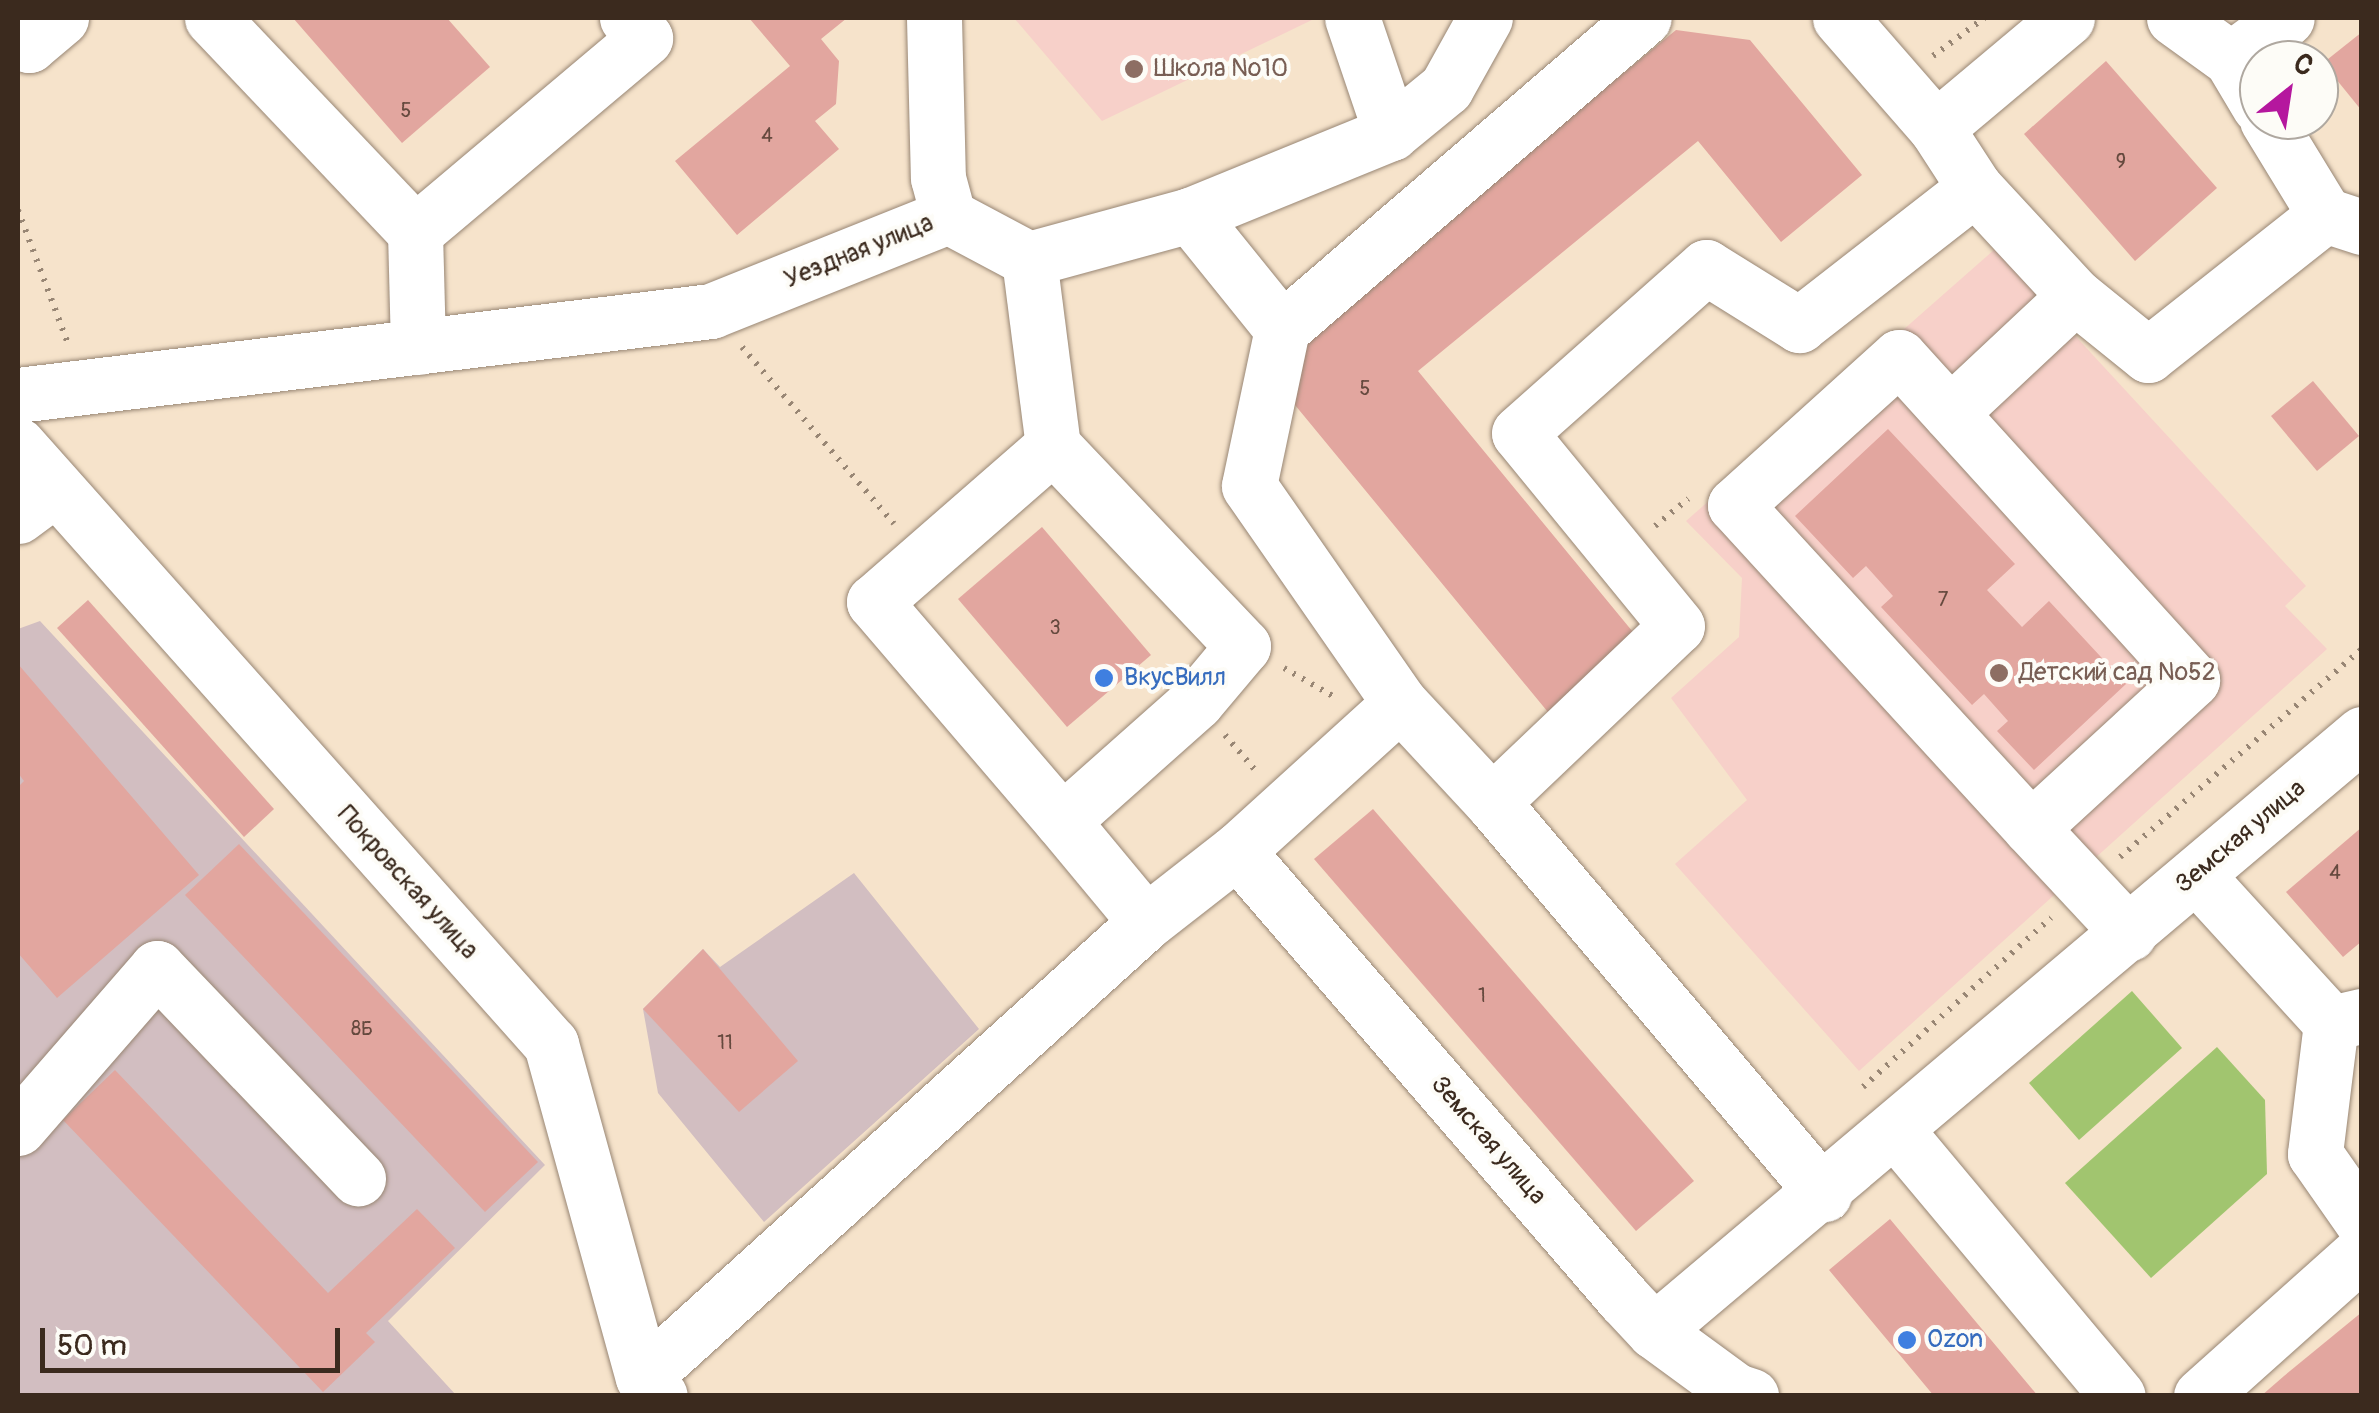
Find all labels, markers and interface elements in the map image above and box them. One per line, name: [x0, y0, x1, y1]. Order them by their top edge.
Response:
north arrow: [2239, 40, 2339, 140]
text: С: [2287, 46, 2319, 85]
place label: Школа №10: [1154, 54, 1288, 84]
marker: Школа №10: [1123, 58, 1145, 80]
house number: 5: [401, 98, 411, 122]
house number: 4: [761, 123, 773, 147]
house number: 9: [2116, 149, 2126, 173]
street label: Уездная улица: [780, 209, 938, 295]
house number: 5: [1360, 376, 1370, 400]
house number: 7: [1938, 587, 1948, 611]
house number: 3: [1049, 615, 1061, 639]
place label: Детский сад №52: [2019, 658, 2216, 688]
marker: Детский сад №52: [1988, 662, 2010, 684]
place label: ВкусВилл: [1124, 663, 1226, 693]
marker: ВкусВилл: [1093, 667, 1115, 689]
street label: Земская улица: [2170, 774, 2312, 900]
street label: Покровская улица: [330, 800, 484, 966]
house number: 4: [2329, 860, 2341, 884]
house number: 1: [1478, 983, 1486, 1007]
house number: 8Б: [351, 1016, 373, 1040]
house number: 11: [717, 1030, 733, 1054]
street label: Земская улица: [1424, 1071, 1552, 1211]
scale bar: [45, 1308, 345, 1370]
place label: Ozon: [1927, 1325, 1983, 1355]
text: 50 m: [57, 1327, 127, 1364]
marker: Ozon: [1896, 1329, 1918, 1351]

